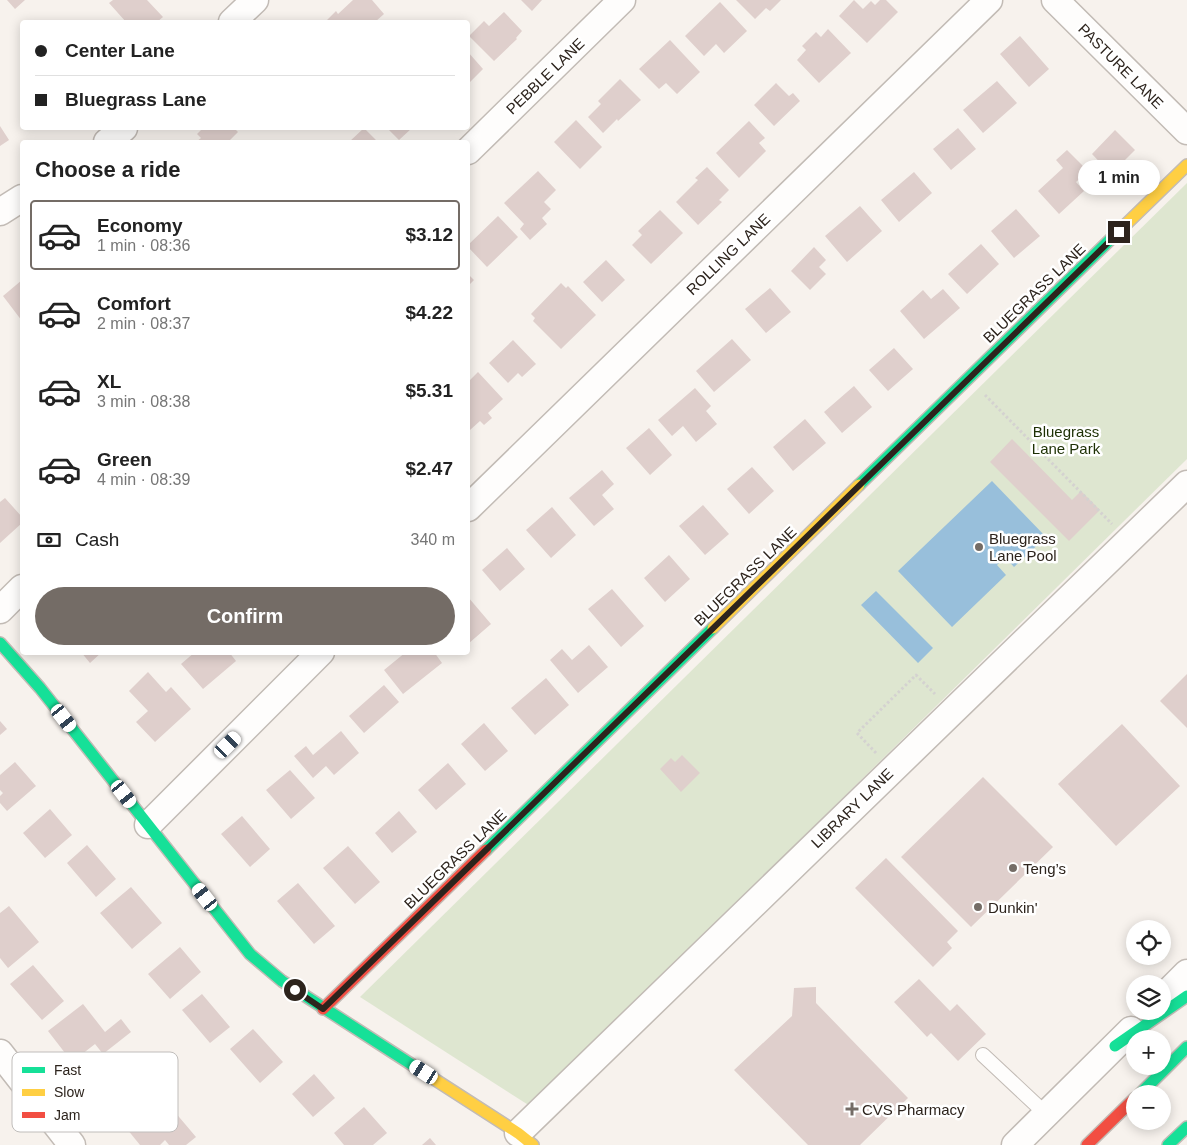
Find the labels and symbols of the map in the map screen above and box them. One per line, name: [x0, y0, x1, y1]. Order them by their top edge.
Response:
street label: PASTURE LANE: [1075, 20, 1167, 112]
street label: PEBBLE LANE: [503, 35, 587, 117]
callout: 1 min: [1078, 160, 1160, 194]
street label: ROLLING LANE: [683, 210, 773, 298]
route end: [1108, 221, 1130, 243]
street label: BLUEGRASS LANE: [980, 240, 1088, 346]
park label: Bluegrass Lane Park: [1032, 423, 1101, 457]
street label: BLUEGRASS LANE: [691, 523, 799, 629]
place label: Bluegrass Lane Pool: [989, 530, 1057, 564]
marker: Bluegrass Lane Pool: [973, 541, 985, 553]
car: [48, 702, 79, 734]
car: [212, 729, 243, 761]
street label: LIBRARY LANE: [808, 765, 896, 851]
car: [108, 778, 139, 810]
street label: BLUEGRASS LANE: [401, 806, 509, 912]
place label: Teng’s: [1023, 860, 1066, 877]
marker: Teng’s: [1007, 862, 1019, 874]
car: [189, 881, 220, 913]
place label: Dunkin': [988, 899, 1038, 916]
marker: Dunkin': [972, 901, 984, 913]
route start: [284, 979, 306, 1001]
legend: [12, 1052, 178, 1132]
car: [407, 1058, 440, 1086]
text: Fast: [54, 1062, 81, 1078]
text: Slow: [54, 1084, 85, 1100]
place label: CVS Pharmacy: [862, 1101, 965, 1118]
marker: CVS Pharmacy: [846, 1103, 858, 1115]
text: Jam: [54, 1107, 80, 1123]

